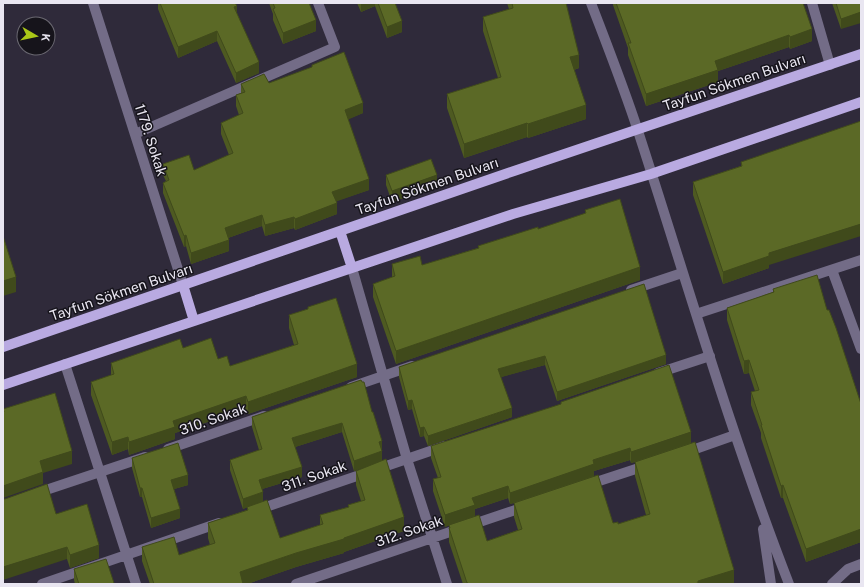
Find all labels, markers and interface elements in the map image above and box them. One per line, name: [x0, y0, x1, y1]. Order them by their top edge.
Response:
north arrow: [16, 16, 56, 56]
text: K: [39, 33, 52, 43]
street label: Tayfun Sökmen Bulvarı: [661, 50, 807, 114]
street label: 1179. Sokak: [132, 102, 170, 178]
street label: Tayfun Sökmen Bulvarı: [354, 154, 500, 218]
street label: Tayfun Sökmen Bulvarı: [48, 260, 194, 324]
street label: 310. Sokak: [177, 400, 249, 438]
street label: 311. Sokak: [280, 457, 349, 495]
street label: 312. Sokak: [373, 512, 445, 550]

